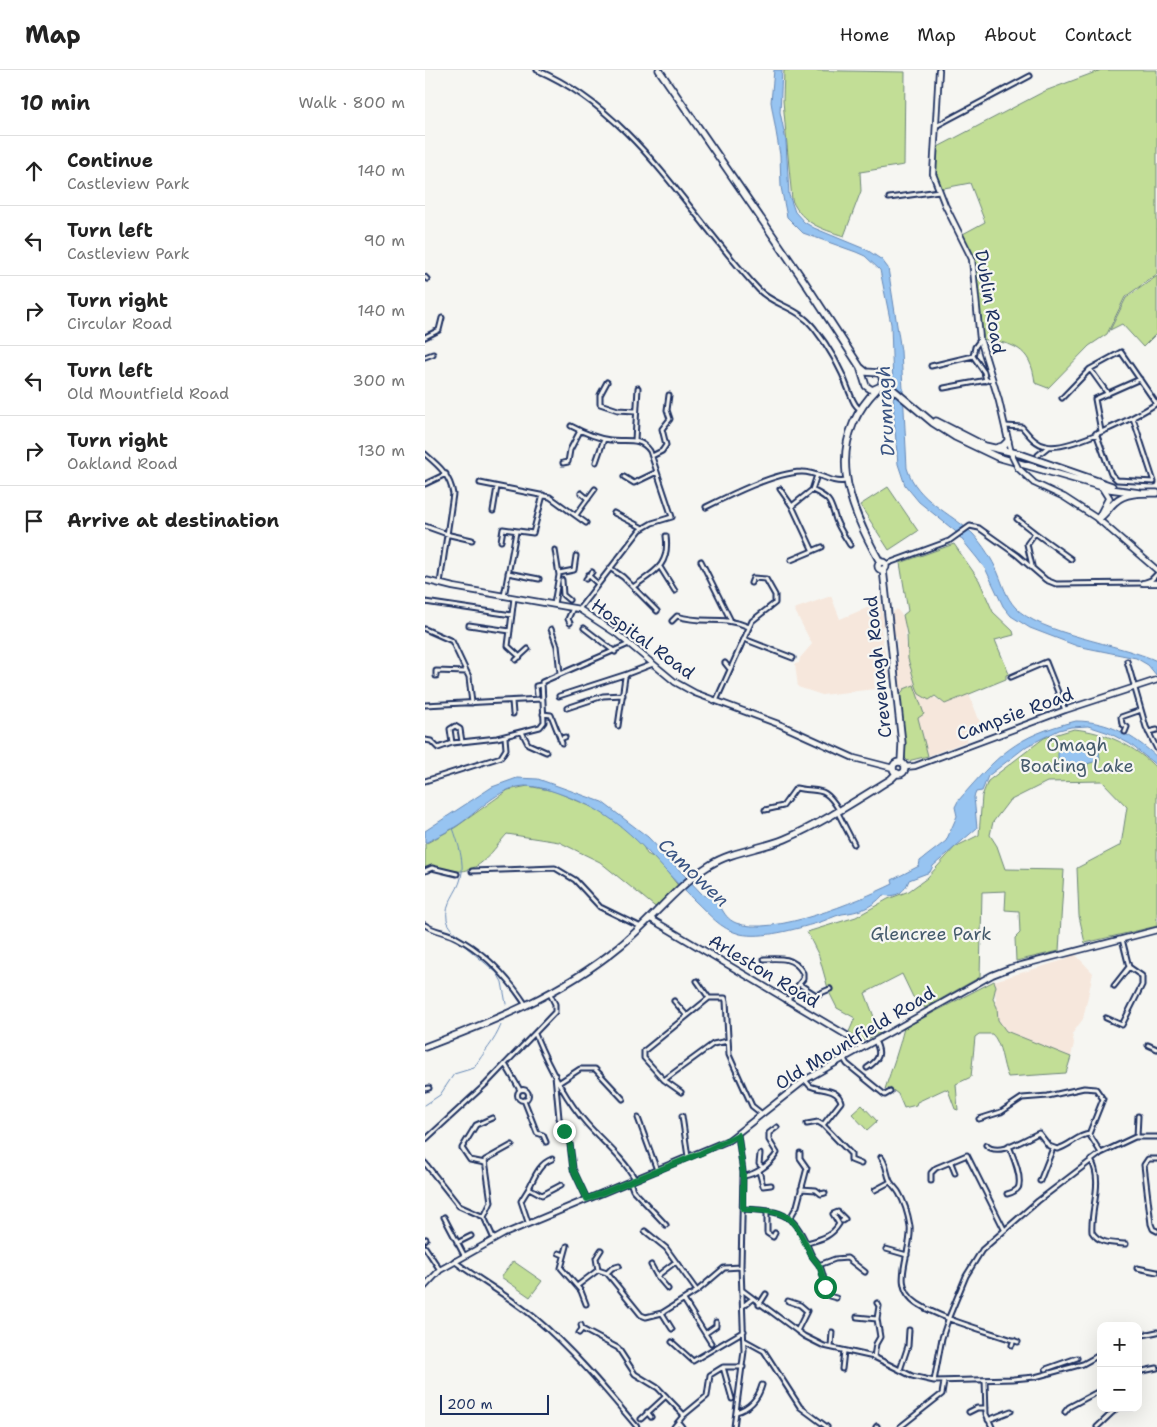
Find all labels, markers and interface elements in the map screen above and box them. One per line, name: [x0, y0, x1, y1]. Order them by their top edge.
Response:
text: Map: [25, 19, 81, 51]
text: Home: [840, 23, 889, 47]
text: Map: [917, 23, 956, 47]
text: About: [984, 23, 1037, 47]
text: Contact: [1065, 23, 1132, 47]
text: 10 min: [20, 89, 90, 117]
text: Walk · 800 m: [299, 92, 405, 113]
text: Continue: [67, 148, 153, 173]
icon: ahead: [20, 157, 48, 185]
text: 140 m: [358, 160, 405, 181]
text: Castleview Park: [67, 173, 190, 194]
text: Turn left: [67, 218, 153, 243]
icon: left: [20, 227, 48, 255]
text: 90 m: [364, 230, 405, 251]
text: Castleview Park: [67, 243, 190, 264]
street label: Dublin Road: [969, 248, 1011, 356]
text: Turn right: [67, 288, 168, 313]
icon: right: [20, 297, 48, 325]
text: 140 m: [358, 300, 405, 321]
text: Circular Road: [67, 313, 172, 334]
text: Turn left: [67, 358, 153, 383]
water label: Drumragh: [871, 365, 900, 457]
icon: left: [20, 367, 48, 395]
text: 300 m: [353, 370, 405, 391]
text: Old Mountfield Road: [67, 383, 229, 404]
text: Turn right: [67, 428, 168, 453]
icon: right: [20, 437, 48, 465]
text: 130 m: [358, 440, 405, 461]
text: Oakland Road: [67, 453, 178, 474]
icon: arrive: [20, 507, 48, 535]
text: Arrive at destination: [67, 508, 279, 533]
street label: Hospital Road: [586, 593, 700, 685]
street label: Crevenagh Road: [859, 595, 897, 739]
street label: Campsie Road: [953, 682, 1077, 746]
park label: Omagh Boating Lake: [1020, 733, 1134, 778]
water label: Camowen: [653, 832, 734, 912]
park label: Glencree Park: [871, 922, 991, 946]
street label: Arleston Road: [704, 928, 824, 1014]
street label: Old Mountfield Road: [771, 981, 939, 1095]
route end: [553, 1120, 576, 1143]
route start: [814, 1276, 837, 1299]
map controls: [1097, 1322, 1142, 1412]
button: +: [1097, 1322, 1142, 1367]
button: −: [1097, 1367, 1142, 1412]
scale bar: [440, 1392, 549, 1415]
text: 200 m: [447, 1395, 493, 1413]

